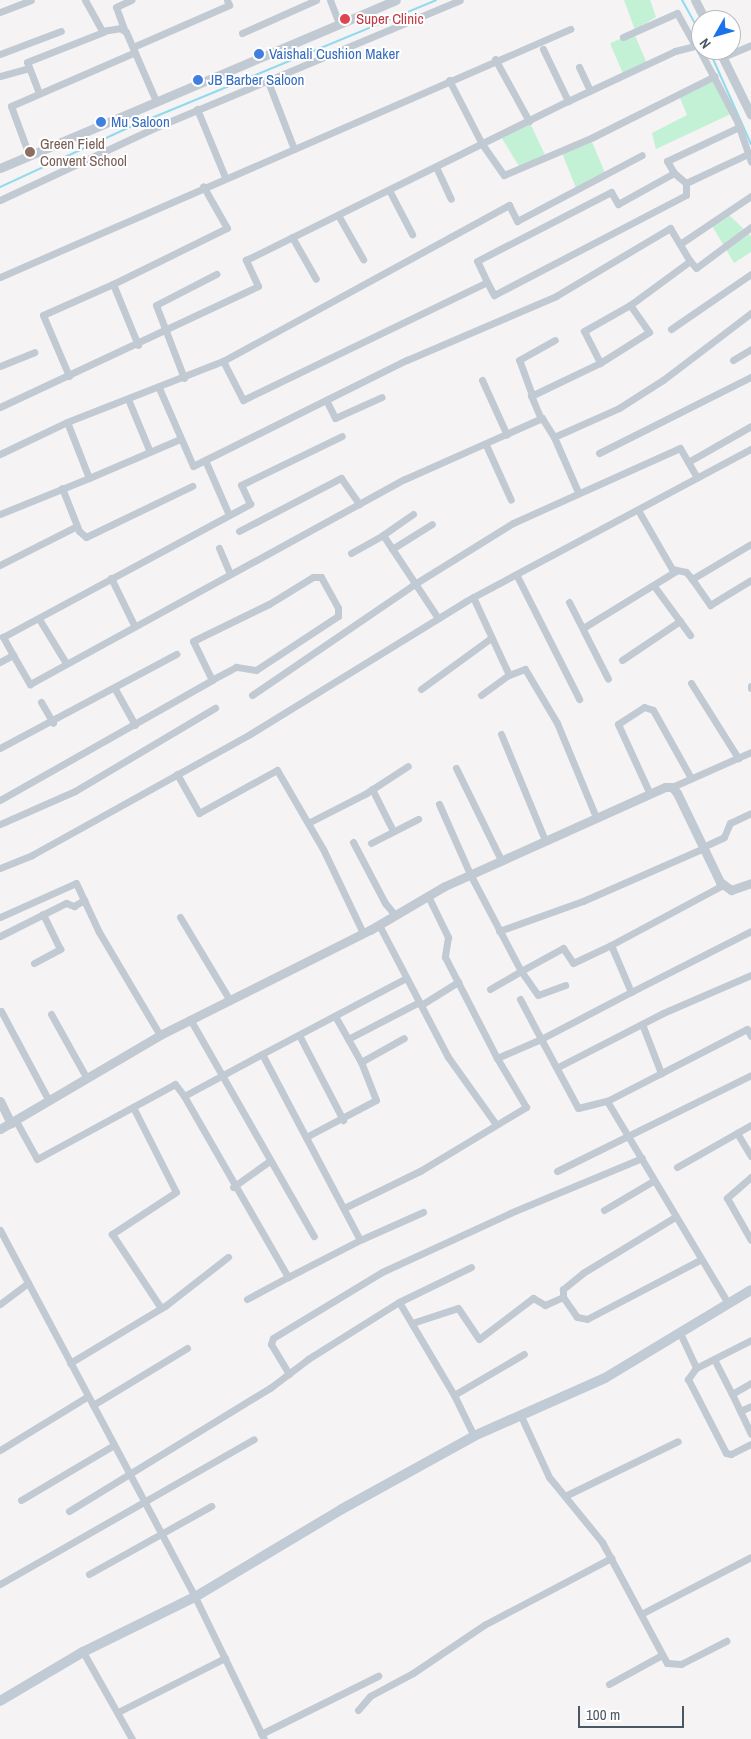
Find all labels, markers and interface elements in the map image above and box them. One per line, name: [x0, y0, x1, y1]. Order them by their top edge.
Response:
place label: Super Clinic: [356, 10, 424, 28]
north arrow: [691, 10, 741, 60]
marker: Super Clinic: [338, 12, 352, 26]
text: N: [695, 35, 715, 52]
place label: Vaishali Cushion Maker: [269, 45, 399, 63]
marker: Vaishali Cushion Maker: [253, 48, 265, 60]
place label: JB Barber Saloon: [208, 71, 304, 89]
marker: JB Barber Saloon: [192, 74, 204, 86]
place label: Mu Saloon: [111, 113, 170, 131]
marker: Mu Saloon: [95, 116, 107, 128]
place label: Green Field Convent School: [40, 134, 127, 169]
marker: Green Field Convent School: [24, 146, 36, 158]
scale bar: [581, 1696, 687, 1728]
text: 100 m: [586, 1704, 620, 1725]

